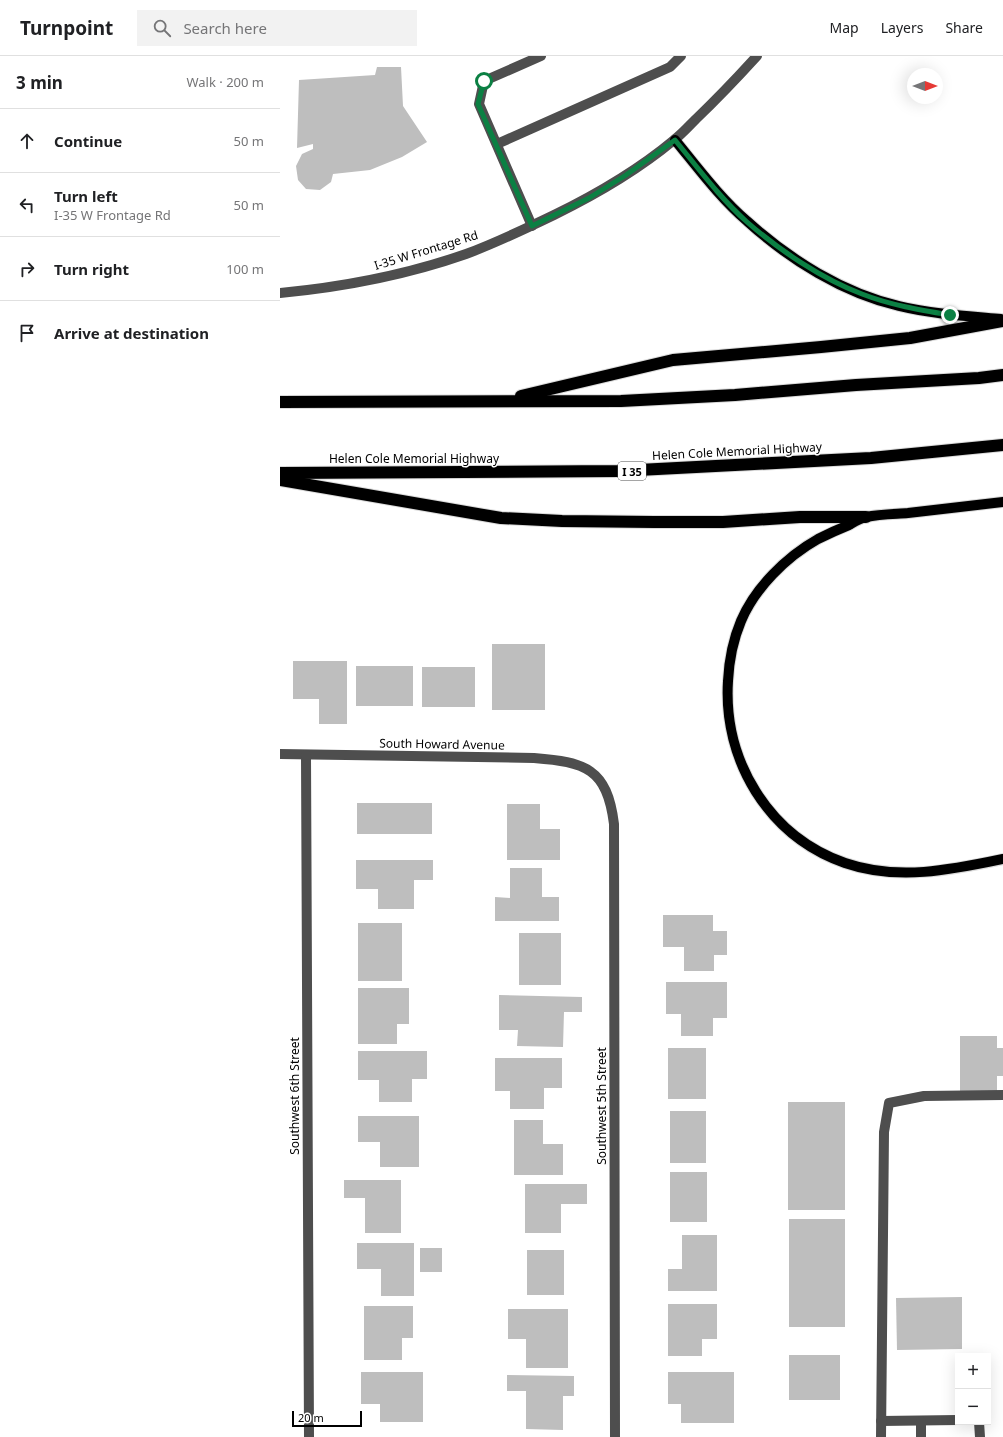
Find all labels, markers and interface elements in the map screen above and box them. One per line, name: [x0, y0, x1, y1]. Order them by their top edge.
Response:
search box: [137, 10, 417, 46]
text: Turnpoint: [20, 15, 113, 41]
icon: search: [151, 17, 173, 39]
text: Search here: [183, 18, 267, 38]
text: Map: [830, 18, 859, 37]
text: Layers: [881, 18, 923, 37]
text: Share: [945, 18, 983, 37]
north arrow: [907, 68, 943, 104]
text: 3 min: [16, 71, 63, 94]
route start: [475, 72, 493, 90]
text: Walk · 200 m: [186, 73, 264, 91]
icon: ahead: [16, 130, 38, 152]
text: Continue: [54, 131, 122, 151]
text: 50 m: [234, 132, 264, 150]
text: Turn left: [54, 186, 118, 206]
icon: left: [16, 194, 38, 216]
text: 50 m: [234, 196, 264, 214]
text: I-35 W Frontage Rd: [54, 206, 171, 224]
street label: I-35 W Frontage Rd: [372, 226, 480, 274]
icon: right: [16, 258, 38, 280]
text: Turn right: [54, 259, 129, 279]
text: 100 m: [226, 260, 264, 278]
route end: [941, 306, 959, 324]
icon: arrive: [16, 322, 38, 344]
text: Arrive at destination: [54, 323, 209, 343]
street label: Helen Cole Memorial Highway: [652, 438, 823, 464]
street label: Helen Cole Memorial Highway: [329, 450, 500, 467]
road number: I 35: [618, 462, 646, 480]
street label: South Howard Avenue: [379, 734, 505, 754]
street label: Southwest 6th Street: [286, 1037, 303, 1155]
street label: Southwest 5th Street: [593, 1047, 610, 1165]
map controls: [955, 1353, 991, 1425]
button: +: [955, 1353, 991, 1389]
button: −: [955, 1389, 991, 1425]
scale bar: [292, 1409, 362, 1428]
text: 20 m: [298, 1410, 324, 1425]

